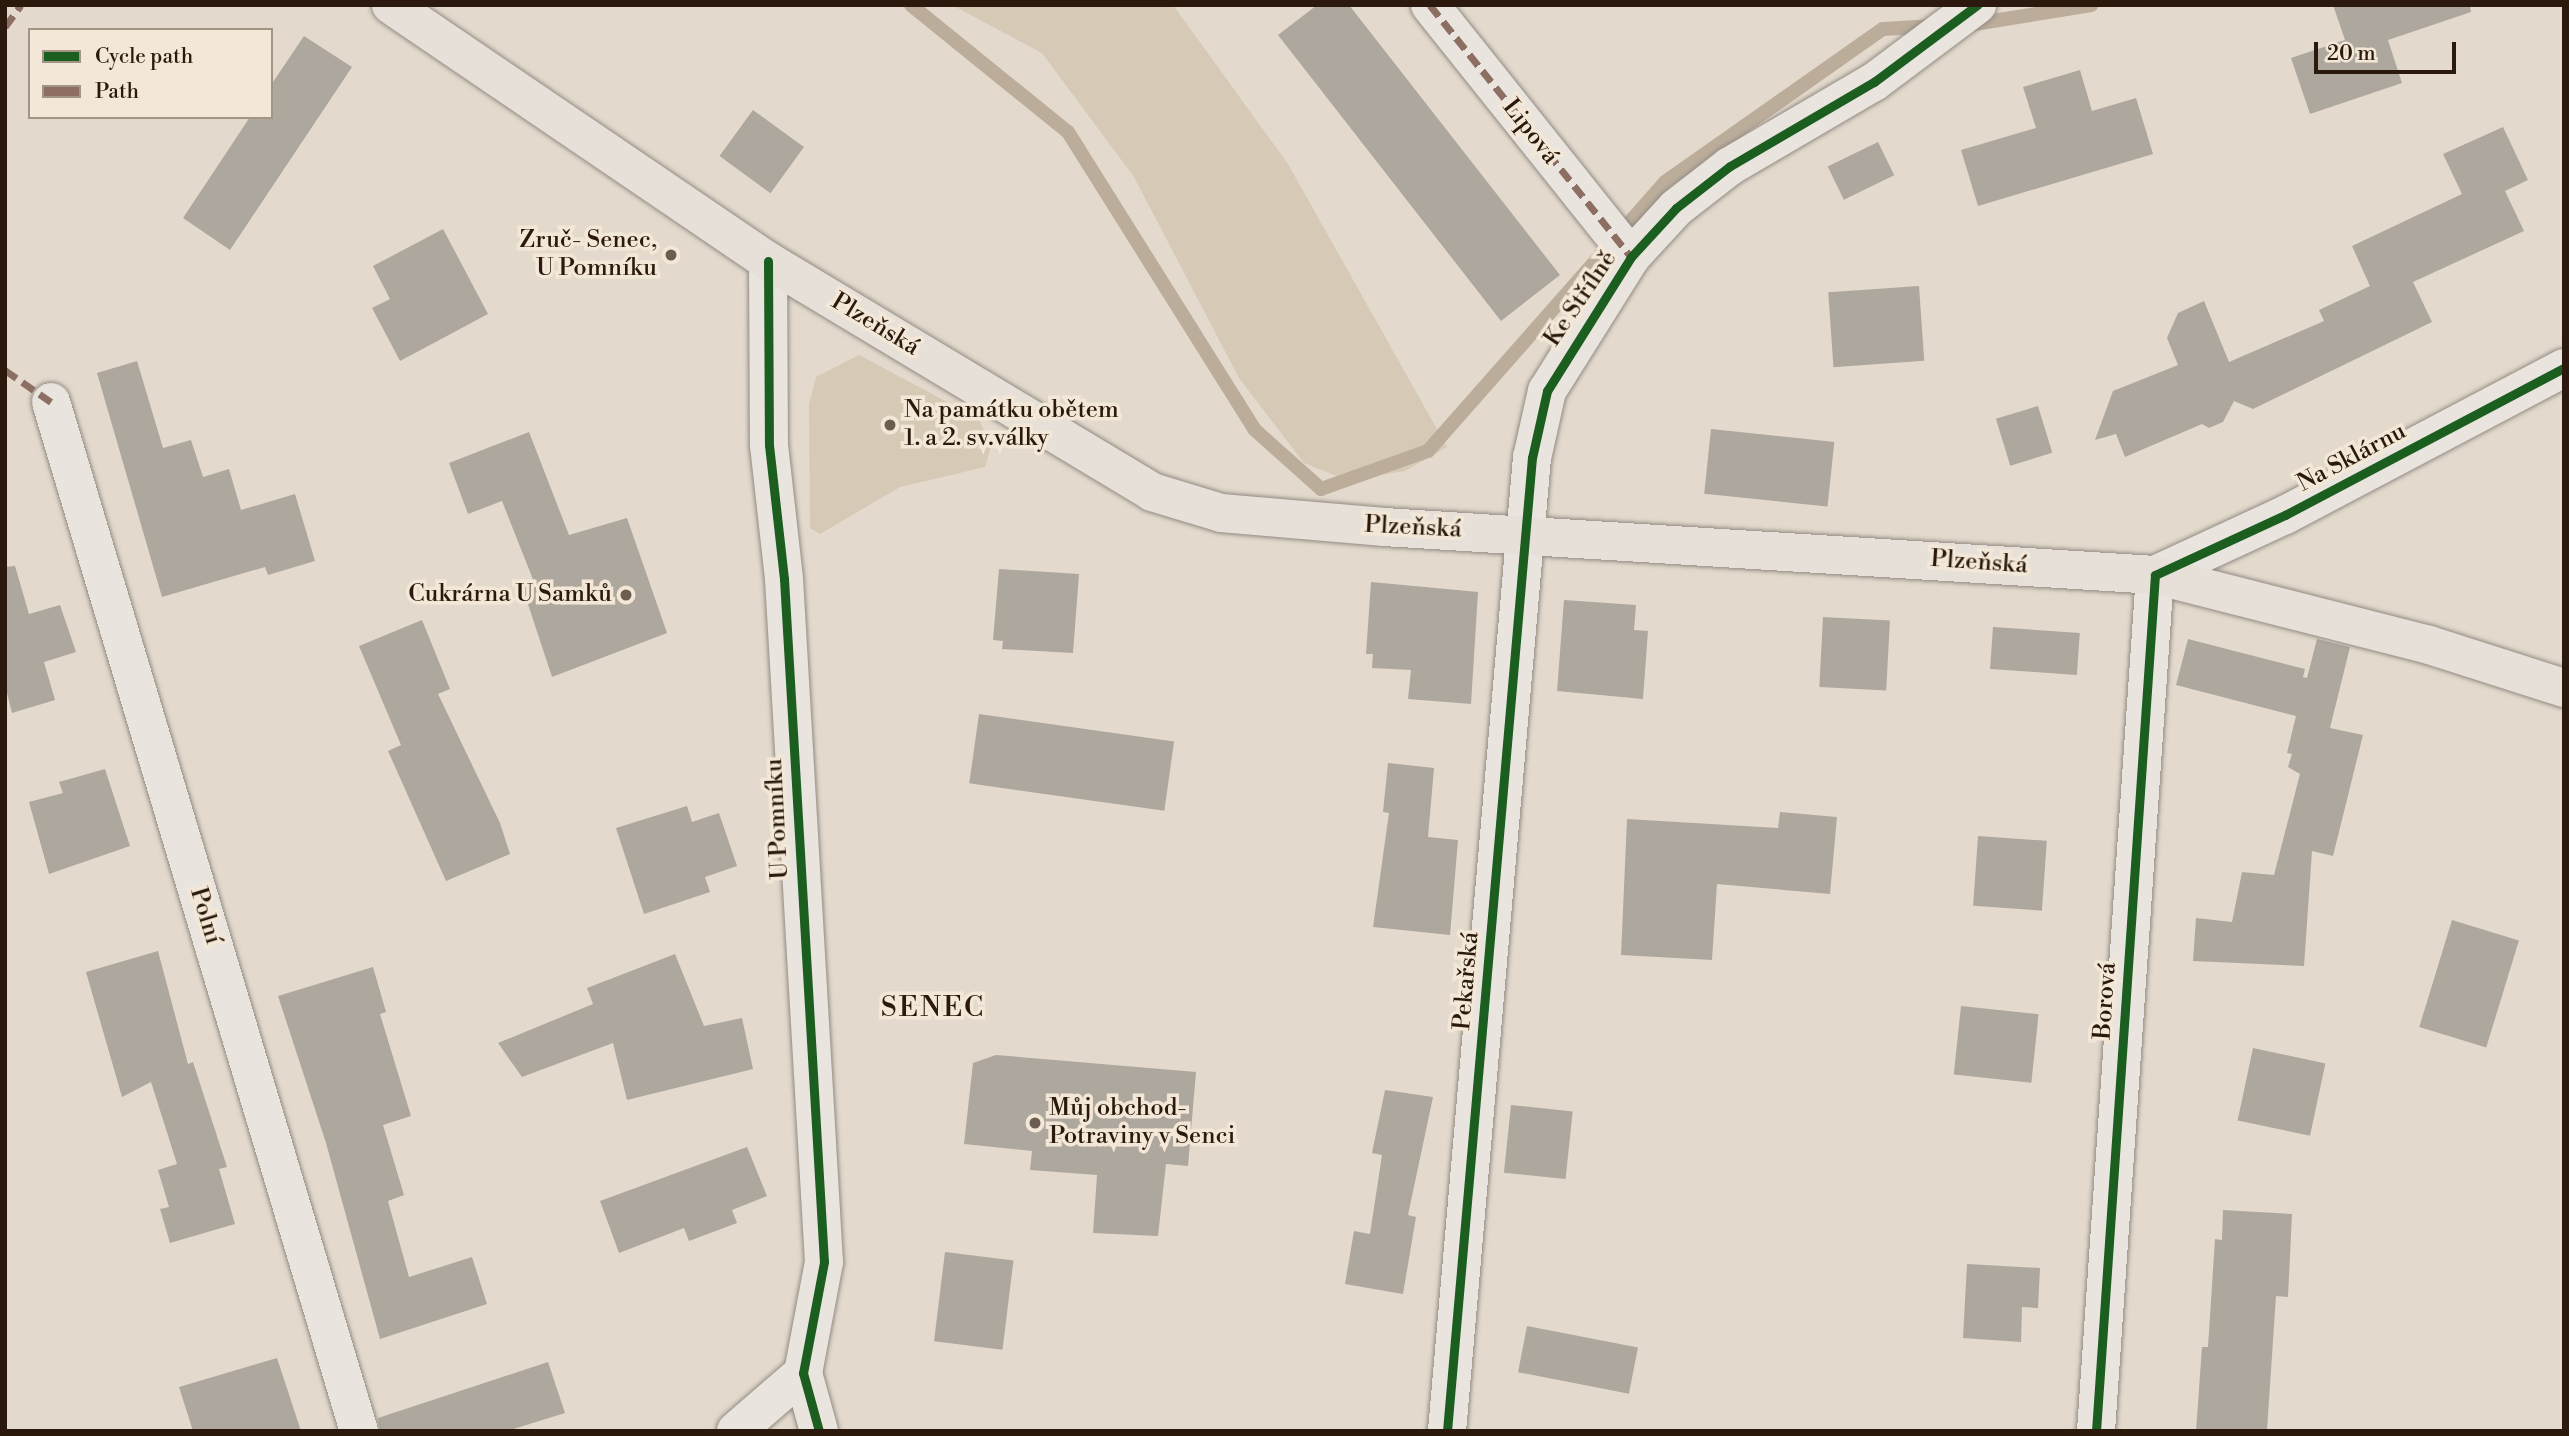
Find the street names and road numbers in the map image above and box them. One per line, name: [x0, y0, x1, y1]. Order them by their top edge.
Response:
street label: Lipová: [1496, 94, 1564, 170]
street label: Ke Střílně: [1539, 246, 1623, 352]
street label: Plzeňská: [826, 288, 924, 362]
street label: Na Sklárnu: [2293, 417, 2411, 499]
street label: Plzeňská: [1364, 511, 1462, 545]
street label: Plzeňská: [1929, 545, 2029, 581]
street label: U Pomníku: [760, 758, 796, 880]
street label: Polní: [183, 884, 227, 948]
street label: Pekařská: [1448, 931, 1486, 1031]
street label: Borová: [2089, 961, 2123, 1041]

